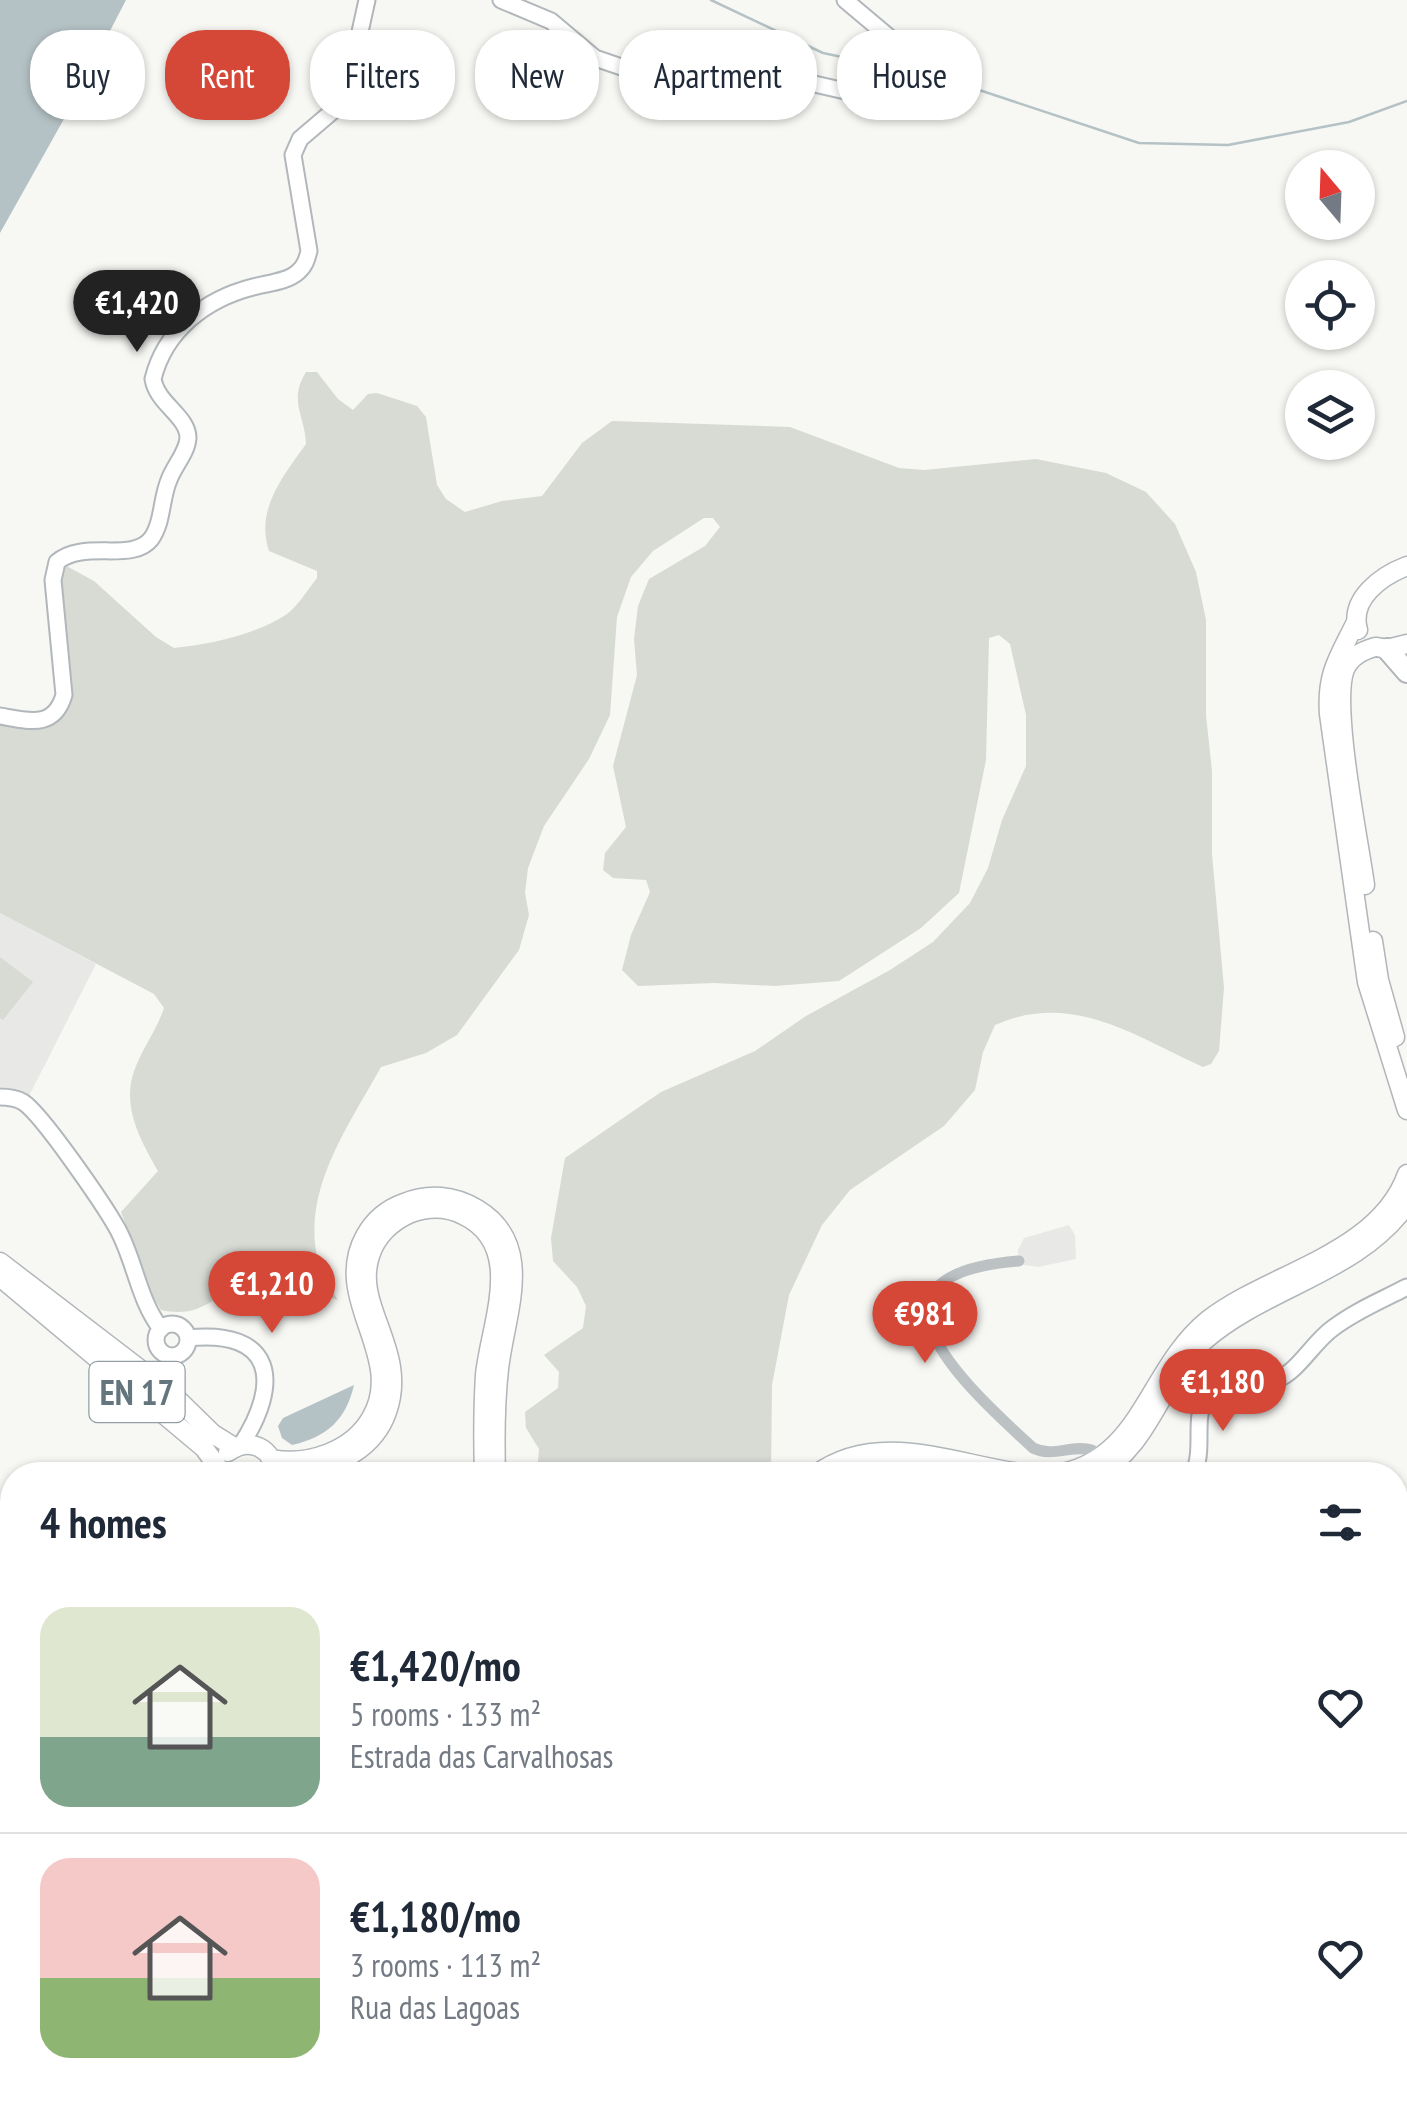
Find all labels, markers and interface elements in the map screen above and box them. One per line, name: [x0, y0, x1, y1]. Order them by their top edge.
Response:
chip: Buy: [30, 30, 145, 120]
chip: Rent: [165, 30, 290, 120]
chip: Filters: [310, 30, 455, 120]
chip: New: [475, 30, 599, 120]
chip: Apartment: [619, 30, 817, 120]
chip: House: [837, 30, 982, 120]
north arrow: [1285, 150, 1375, 240]
map controls: [1285, 150, 1375, 460]
button: locate: [1285, 260, 1375, 350]
pin: €1,420: [56, 270, 218, 355]
text: €1,420: [95, 281, 179, 323]
button: layers: [1285, 370, 1375, 460]
pin: €1,210: [191, 1251, 353, 1336]
text: €1,210: [230, 1262, 314, 1304]
pin: €981: [866, 1281, 984, 1366]
text: €981: [894, 1292, 956, 1334]
pin: €1,180: [1142, 1349, 1304, 1434]
text: €1,180: [1181, 1360, 1265, 1402]
road number: EN 17: [90, 1362, 184, 1422]
text: 4 homes: [40, 1495, 167, 1550]
icon: filters: [1313, 1495, 1368, 1550]
text: €1,420/mo: [350, 1638, 521, 1693]
icon: home: [120, 1647, 240, 1767]
icon: heart: [1313, 1680, 1368, 1735]
text: 5 rooms · 133 m²: [350, 1693, 541, 1735]
text: Estrada das Carvalhosas: [350, 1735, 613, 1777]
text: €1,180/mo: [350, 1889, 521, 1944]
icon: home: [120, 1898, 240, 2018]
icon: heart: [1313, 1931, 1368, 1986]
text: 3 rooms · 113 m²: [350, 1944, 541, 1986]
text: Rua das Lagoas: [350, 1986, 520, 2028]

